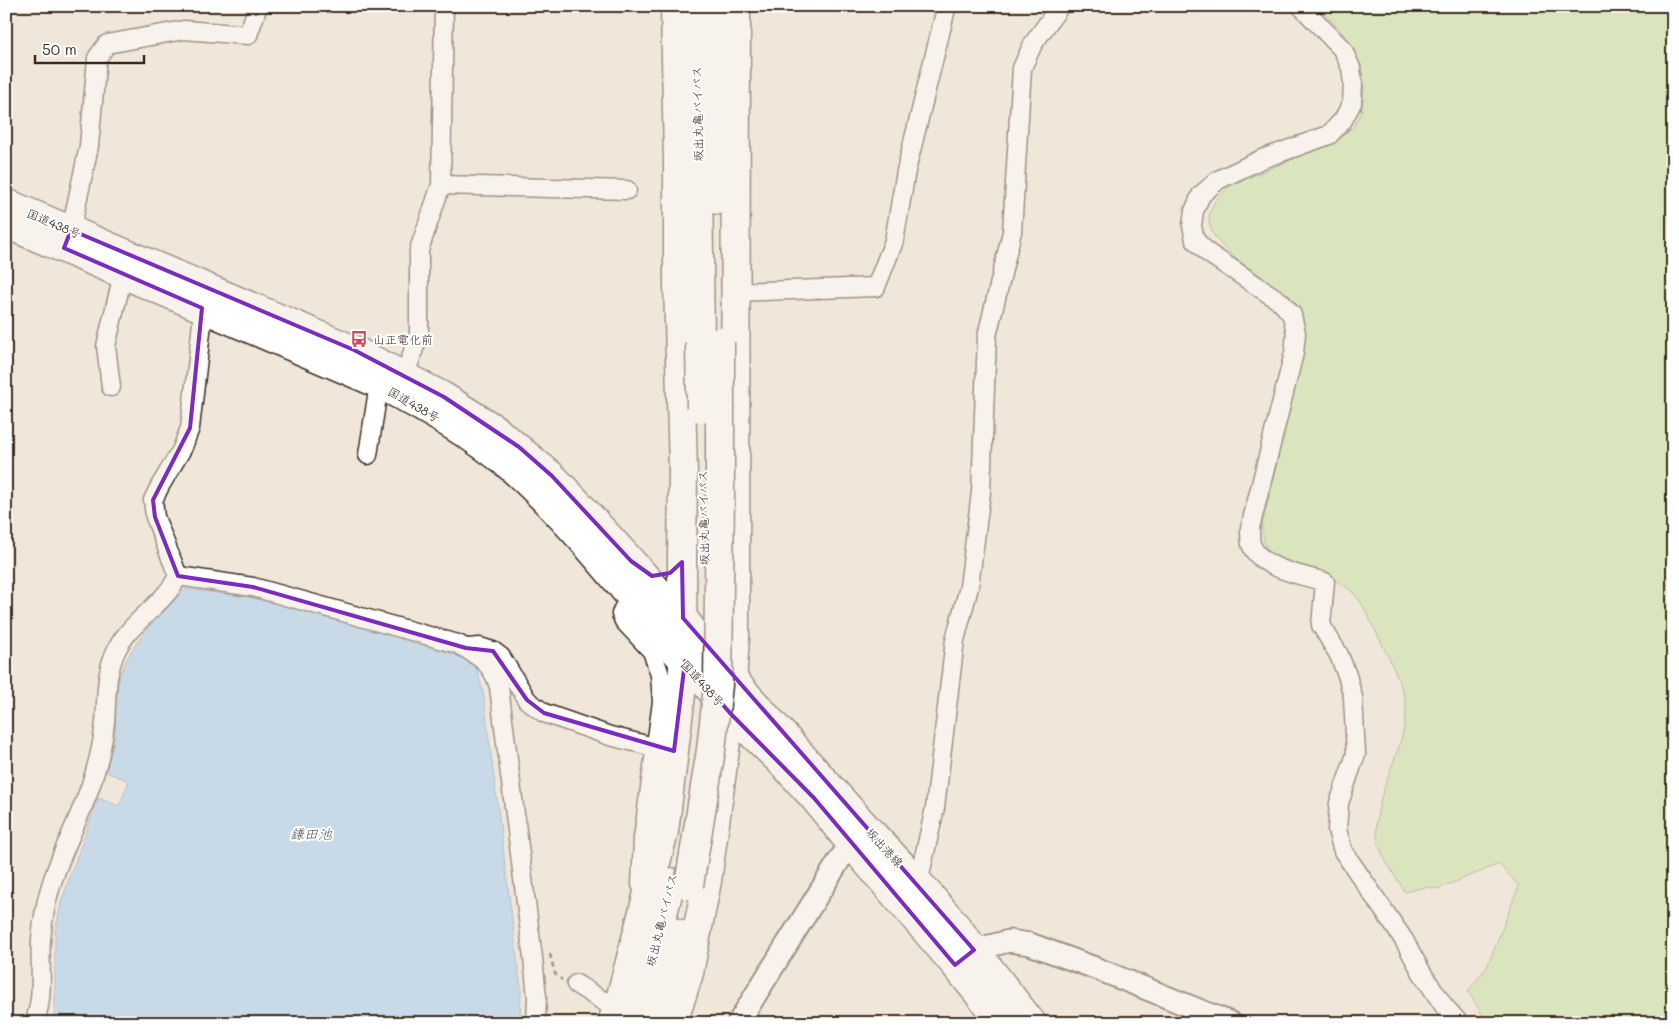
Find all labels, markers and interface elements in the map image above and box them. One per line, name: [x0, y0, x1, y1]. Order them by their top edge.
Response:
scale bar: [35, 32, 144, 64]
text: 50 m: [42, 39, 77, 59]
street label: 坂出丸亀バイパス: [688, 66, 706, 162]
street label: 国道438号: [24, 204, 84, 242]
bus stop icon: 山正電化前: [349, 329, 369, 349]
place label: 山正電化前: [373, 331, 433, 347]
street label: 国道438号: [385, 383, 443, 425]
street label: 坂出丸亀バイパス: [694, 470, 712, 566]
street label: 国道438号: [678, 656, 728, 710]
water label: 鎌田池: [290, 824, 333, 843]
street label: 坂出港線: [863, 824, 907, 870]
street label: 坂出丸亀バイパス: [642, 872, 680, 968]

